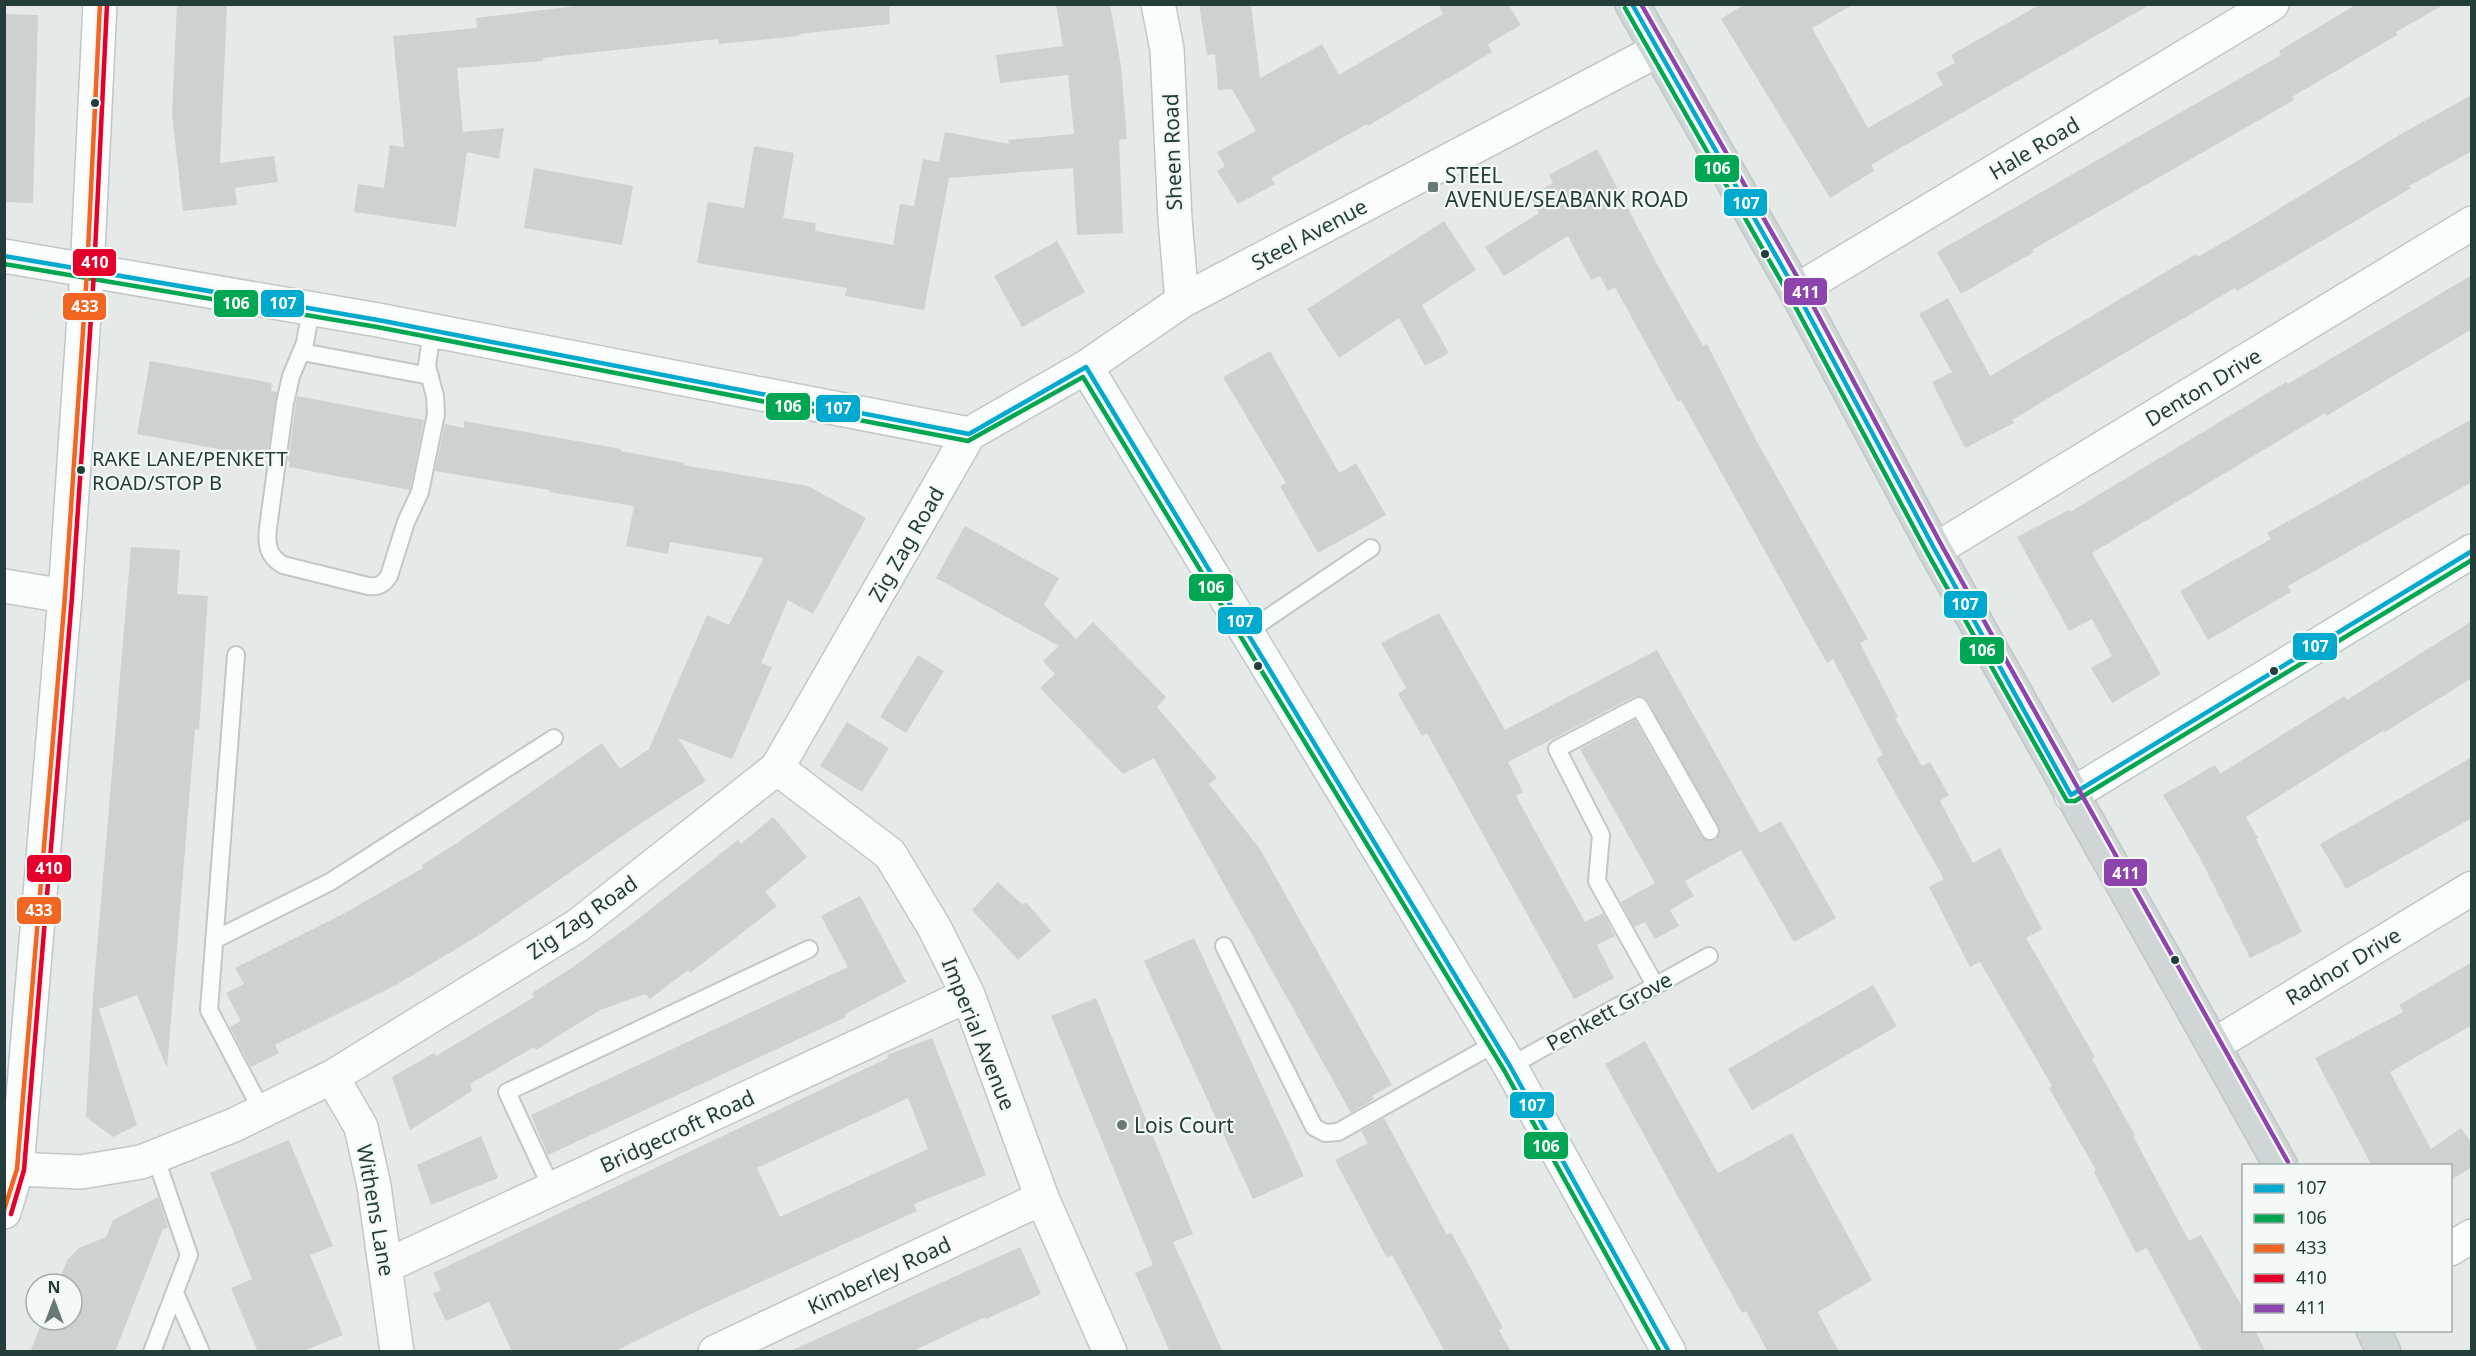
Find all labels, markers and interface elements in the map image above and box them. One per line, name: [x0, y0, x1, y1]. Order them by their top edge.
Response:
street label: Sheen Road: [1156, 93, 1188, 211]
unlabelled marker: [89, 97, 101, 109]
street label: Hale Road: [1984, 110, 2084, 186]
line badge: 106: [1694, 154, 1740, 183]
text: 106: [1703, 157, 1731, 179]
place label: STEEL AVENUE/SEABANK ROAD: [1445, 161, 1689, 213]
marker: STEEL AVENUE/SEABANK ROAD: [1426, 180, 1440, 194]
line badge: 107: [1723, 188, 1768, 217]
street label: Steel Avenue: [1246, 192, 1372, 276]
text: 107: [1732, 192, 1760, 214]
line badge: 410: [72, 248, 117, 277]
unlabelled marker: [1759, 248, 1771, 260]
text: 410: [81, 251, 109, 273]
line badge: 411: [1783, 277, 1828, 306]
text: 411: [1792, 281, 1820, 303]
line badge: 106: [213, 289, 259, 318]
line badge: 107: [260, 289, 305, 318]
line badge: 433: [62, 292, 107, 321]
text: 106: [222, 292, 250, 314]
text: 107: [269, 292, 297, 314]
text: 433: [71, 295, 99, 317]
street label: Denton Drive: [2140, 341, 2266, 433]
line badge: 106: [765, 392, 811, 421]
line badge: 107: [815, 394, 861, 423]
text: 106: [774, 395, 802, 417]
text: 107: [824, 397, 852, 419]
place label: RAKE LANE/PENKETT ROAD/STOP B: [92, 445, 288, 496]
marker: RAKE LANE/PENKETT ROAD/STOP B: [75, 464, 87, 476]
street label: Zig Zag Road: [862, 481, 950, 607]
line badge: 106: [1188, 573, 1234, 602]
text: 106: [1197, 576, 1225, 598]
line badge: 107: [1943, 590, 1988, 619]
text: 107: [1951, 593, 1979, 615]
line badge: 107: [1217, 606, 1263, 635]
text: 107: [1226, 610, 1254, 632]
line badge: 107: [2292, 632, 2338, 661]
text: 107: [2301, 635, 2329, 657]
line badge: 106: [1959, 636, 2005, 665]
text: 106: [1968, 639, 1996, 661]
unlabelled marker: [1252, 660, 1264, 672]
unlabelled marker: [2268, 665, 2280, 677]
line badge: 410: [26, 854, 72, 883]
text: 410: [35, 857, 63, 879]
line badge: 411: [2103, 858, 2148, 887]
text: 411: [2112, 862, 2140, 884]
street label: Zig Zag Road: [521, 869, 643, 965]
line badge: 433: [16, 896, 62, 925]
text: 433: [25, 899, 53, 921]
street label: Radnor Drive: [2280, 921, 2406, 1011]
street label: Imperial Avenue: [936, 954, 1022, 1114]
unlabelled marker: [2169, 954, 2181, 966]
street label: Penkett Grove: [1541, 965, 1677, 1057]
street label: Bridgecroft Road: [595, 1083, 759, 1179]
line badge: 107: [1509, 1091, 1555, 1119]
text: 107: [1518, 1094, 1546, 1116]
place label: Lois Court: [1134, 1111, 1234, 1139]
marker: Lois Court: [1115, 1118, 1129, 1132]
line badge: 106: [1523, 1131, 1569, 1160]
text: 106: [1532, 1135, 1560, 1157]
street label: Withens Lane: [351, 1142, 401, 1278]
legend: [2242, 1164, 2452, 1332]
text: 107: [2296, 1175, 2327, 1199]
text: 106: [2296, 1205, 2327, 1229]
street label: Kimberley Road: [803, 1230, 955, 1320]
text: 433: [2296, 1235, 2327, 1259]
text: 410: [2296, 1265, 2327, 1289]
north arrow: [24, 1272, 84, 1332]
text: N: [47, 1276, 61, 1298]
text: 411: [2296, 1295, 2327, 1319]

